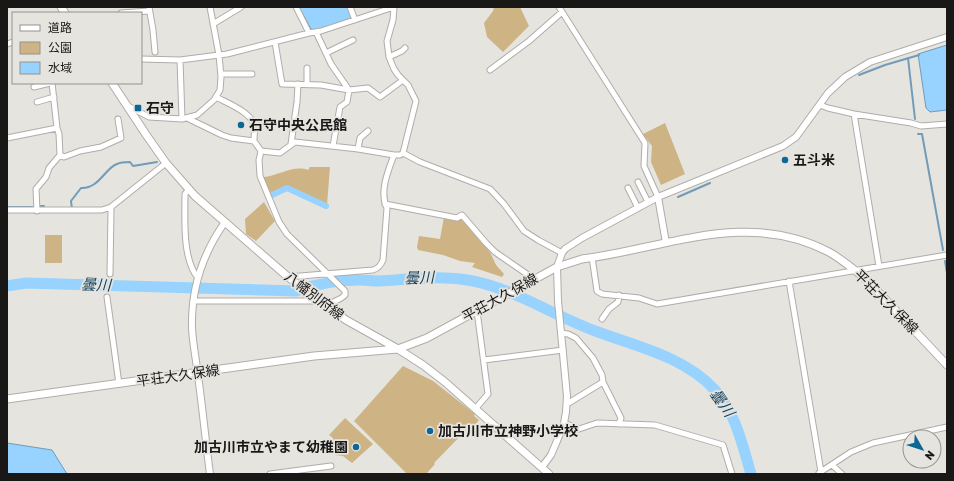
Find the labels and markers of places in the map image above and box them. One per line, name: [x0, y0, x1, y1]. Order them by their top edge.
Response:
place label: 石守: [146, 100, 174, 117]
marker: 石守: [133, 103, 143, 113]
place label: 石守中央公民館: [249, 117, 347, 134]
marker: 石守中央公民館: [236, 120, 246, 130]
place label: 五斗米: [793, 152, 835, 169]
marker: 五斗米: [780, 155, 790, 165]
place label: 加古川市立神野小学校: [438, 423, 578, 440]
marker: 加古川市立神野小学校: [425, 426, 435, 436]
place label: 加古川市立やまて幼稚園: [194, 439, 348, 456]
marker: 加古川市立やまて幼稚園: [351, 442, 361, 452]

